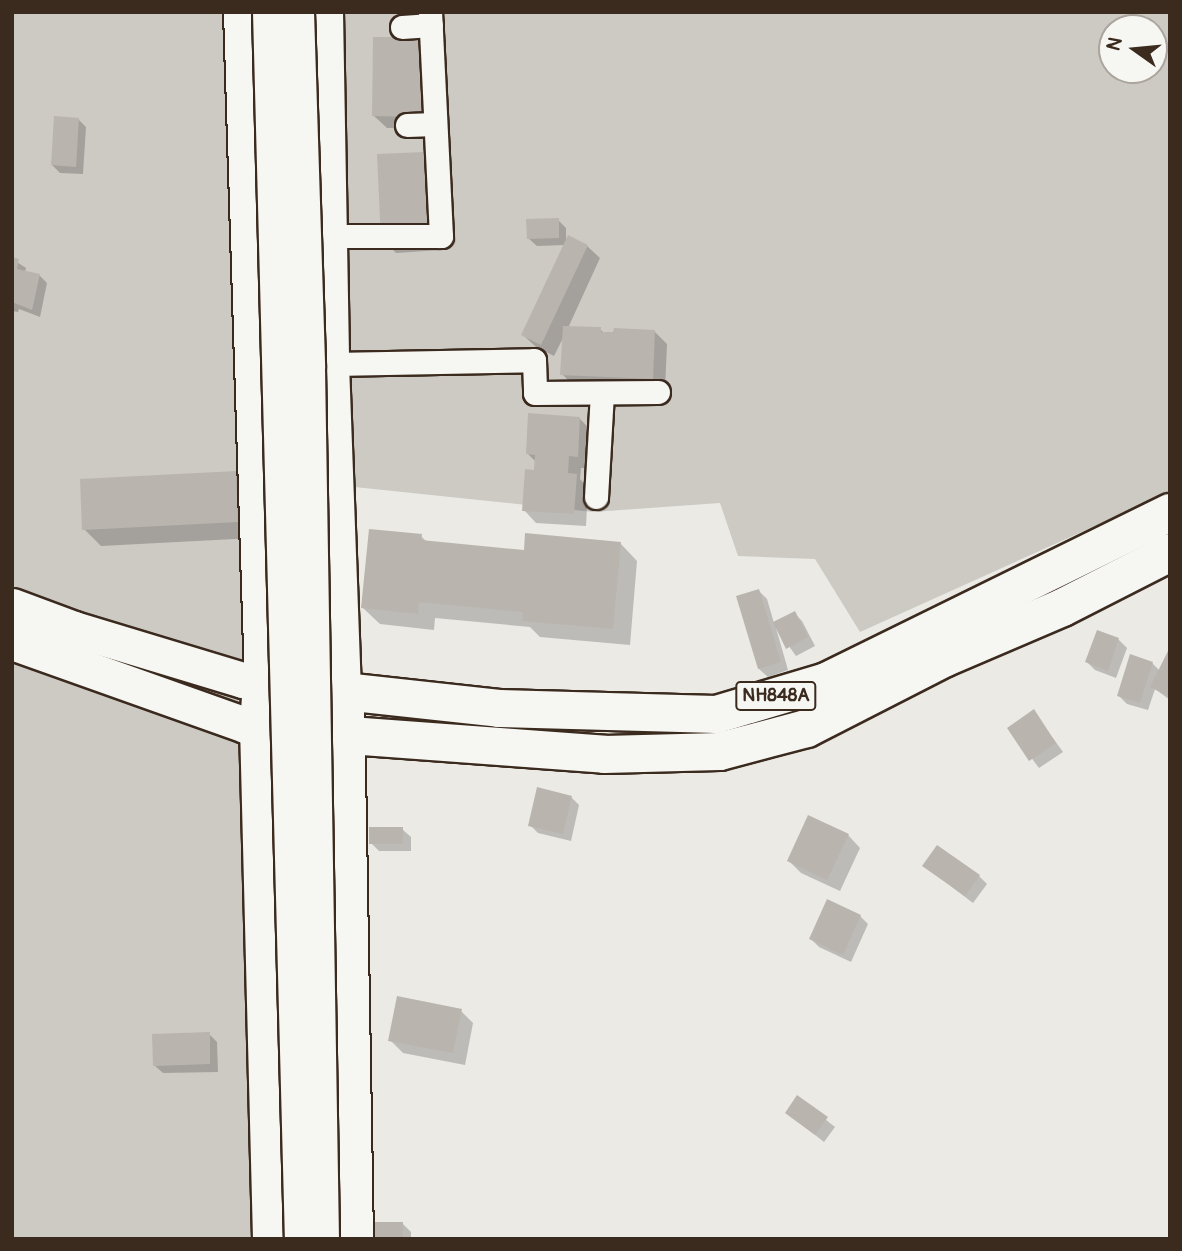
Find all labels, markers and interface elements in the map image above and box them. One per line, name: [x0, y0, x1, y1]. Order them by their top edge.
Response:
north arrow: [1098, 14, 1168, 84]
text: N: [1101, 35, 1128, 53]
road number: NH848A: [734, 680, 818, 712]

